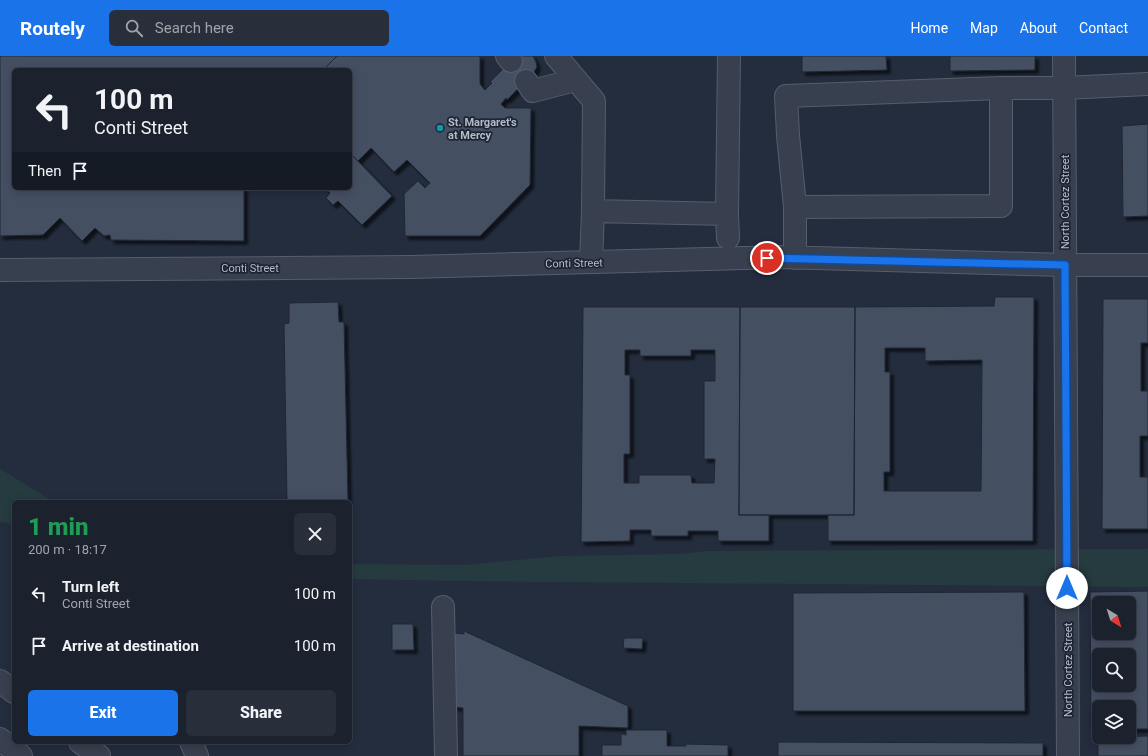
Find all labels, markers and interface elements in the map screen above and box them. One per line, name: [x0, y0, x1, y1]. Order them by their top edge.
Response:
search box: [109, 10, 389, 46]
text: Routely: [20, 17, 85, 40]
icon: search: [123, 17, 145, 39]
text: Search here: [155, 19, 234, 37]
text: Home: [910, 20, 948, 36]
text: Map: [970, 20, 998, 36]
text: About: [1020, 20, 1057, 36]
text: Contact: [1079, 20, 1128, 36]
text: 100 m: [94, 83, 173, 116]
icon: left: [28, 84, 80, 136]
place label: St. Margaret's at Mercy: [448, 116, 517, 142]
text: Conti Street: [94, 117, 188, 138]
marker: St. Margaret's at Mercy: [435, 123, 445, 133]
street label: North Cortez Street: [1059, 154, 1072, 249]
icon: arrive: [69, 160, 91, 182]
text: Then: [28, 162, 61, 180]
pin: [750, 241, 784, 275]
icon: arrive: [756, 247, 778, 269]
street label: Conti Street: [545, 256, 603, 271]
street label: Conti Street: [221, 262, 279, 275]
text: 1 min: [28, 513, 89, 541]
button: close: [294, 513, 336, 555]
text: 200 m · 18:17: [28, 542, 107, 557]
position arrow: [1046, 567, 1088, 609]
text: Turn left: [62, 578, 119, 596]
icon: left: [28, 583, 50, 605]
text: 100 m: [294, 585, 336, 603]
text: Conti Street: [62, 596, 130, 611]
north arrow: [1092, 596, 1136, 640]
map controls: [1092, 596, 1136, 744]
street label: North Cortez Street: [1062, 622, 1075, 717]
icon: arrive: [28, 635, 50, 657]
text: Arrive at destination: [62, 637, 199, 655]
text: 100 m: [294, 637, 336, 655]
button: search: [1092, 648, 1136, 692]
button: Exit: [28, 690, 178, 736]
button: Share: [186, 690, 336, 736]
button: layers: [1092, 700, 1136, 744]

